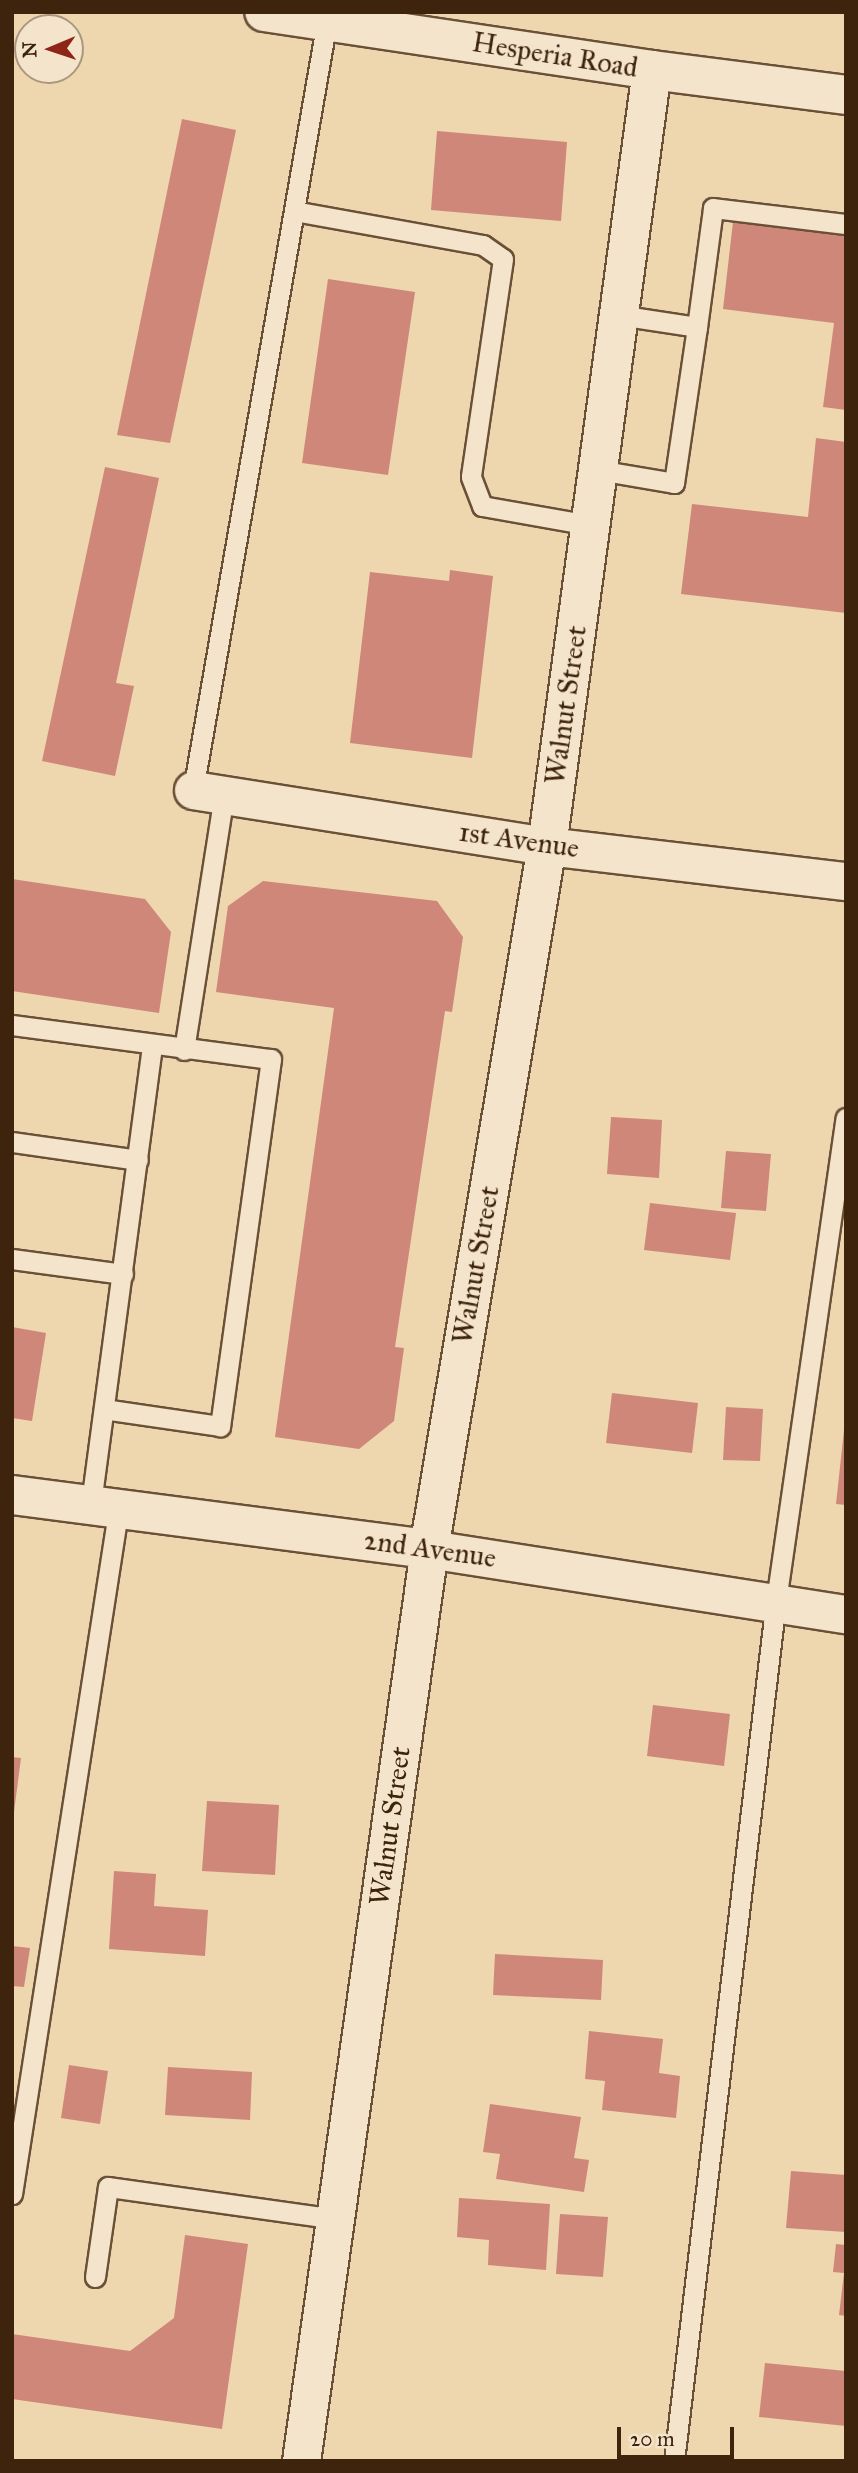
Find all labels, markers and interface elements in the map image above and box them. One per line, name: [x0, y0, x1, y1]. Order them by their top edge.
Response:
north arrow: [14, 14, 84, 84]
street label: Hesperia Road: [470, 25, 640, 85]
text: N: [18, 41, 41, 58]
street label: Walnut Street: [538, 623, 594, 787]
street label: 1st Avenue: [457, 815, 581, 865]
street label: Walnut Street: [446, 1183, 506, 1347]
street label: 2nd Avenue: [362, 1523, 498, 1575]
street label: Walnut Street: [362, 1744, 418, 1908]
scale bar: [620, 2414, 737, 2458]
text: 20 m: [630, 2426, 675, 2452]

